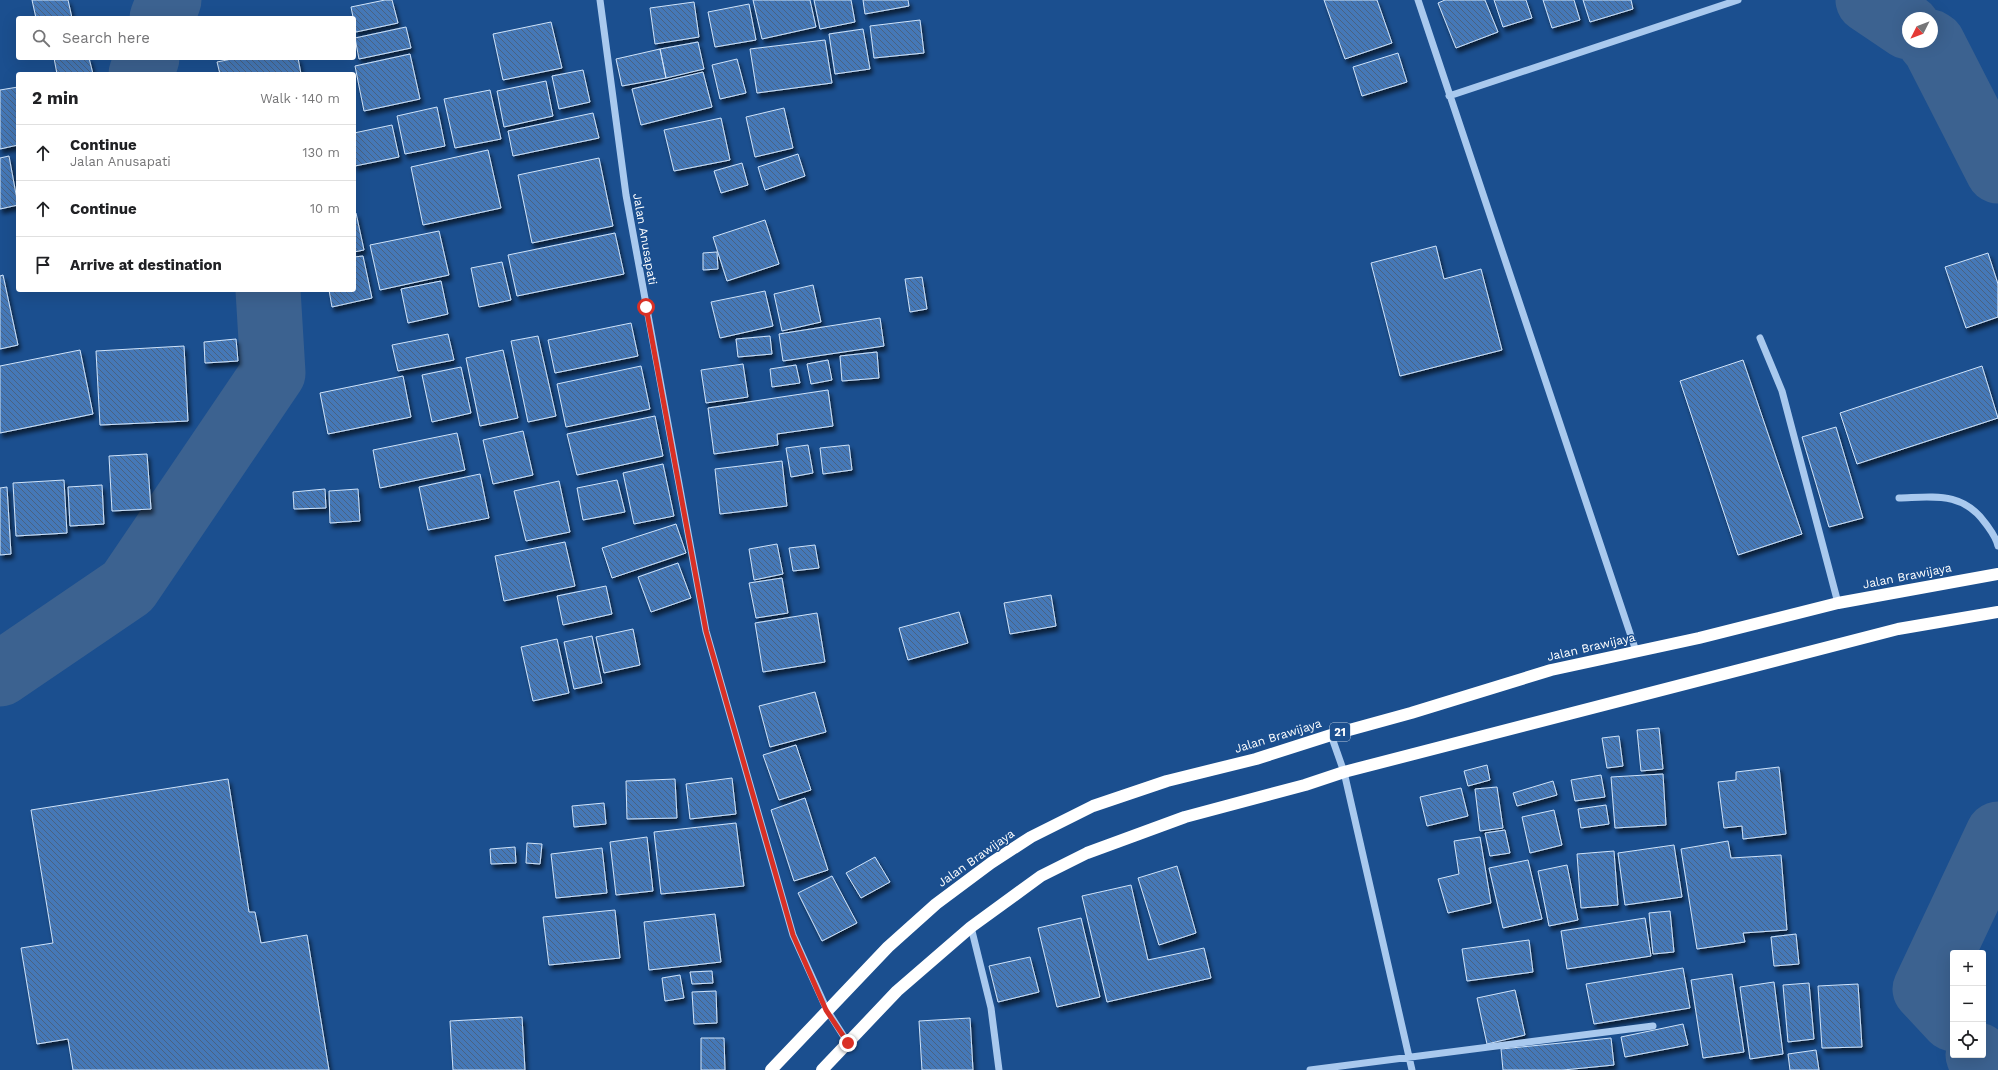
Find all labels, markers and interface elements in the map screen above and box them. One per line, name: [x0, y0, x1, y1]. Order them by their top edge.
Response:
north arrow: [1902, 12, 1938, 48]
search box: [16, 16, 356, 60]
icon: search: [30, 27, 52, 49]
text: Search here: [62, 29, 150, 47]
text: 2 min: [32, 88, 78, 108]
text: Walk · 140 m: [260, 91, 340, 106]
text: Continue: [70, 136, 137, 154]
icon: ahead: [32, 142, 54, 164]
text: 130 m: [302, 145, 340, 160]
text: Jalan Anusapati: [70, 154, 171, 169]
street label: Jalan Anusapati: [630, 192, 660, 286]
icon: ahead: [32, 198, 54, 220]
text: Continue: [70, 200, 137, 218]
text: 10 m: [310, 201, 340, 216]
icon: arrive: [32, 254, 54, 276]
text: Arrive at destination: [70, 256, 222, 274]
route start: [637, 298, 655, 316]
street label: Jalan Brawijaya: [1861, 560, 1953, 591]
street label: Jalan Brawijaya: [1545, 630, 1637, 664]
street label: Jalan Brawijaya: [1233, 716, 1323, 756]
road number: 21: [1330, 723, 1350, 741]
street label: Jalan Brawijaya: [935, 826, 1017, 890]
map controls: [1950, 950, 1986, 1058]
button: +: [1950, 950, 1986, 986]
button: −: [1950, 986, 1986, 1022]
button: locate: [1950, 1022, 1986, 1058]
route end: [839, 1034, 857, 1052]

